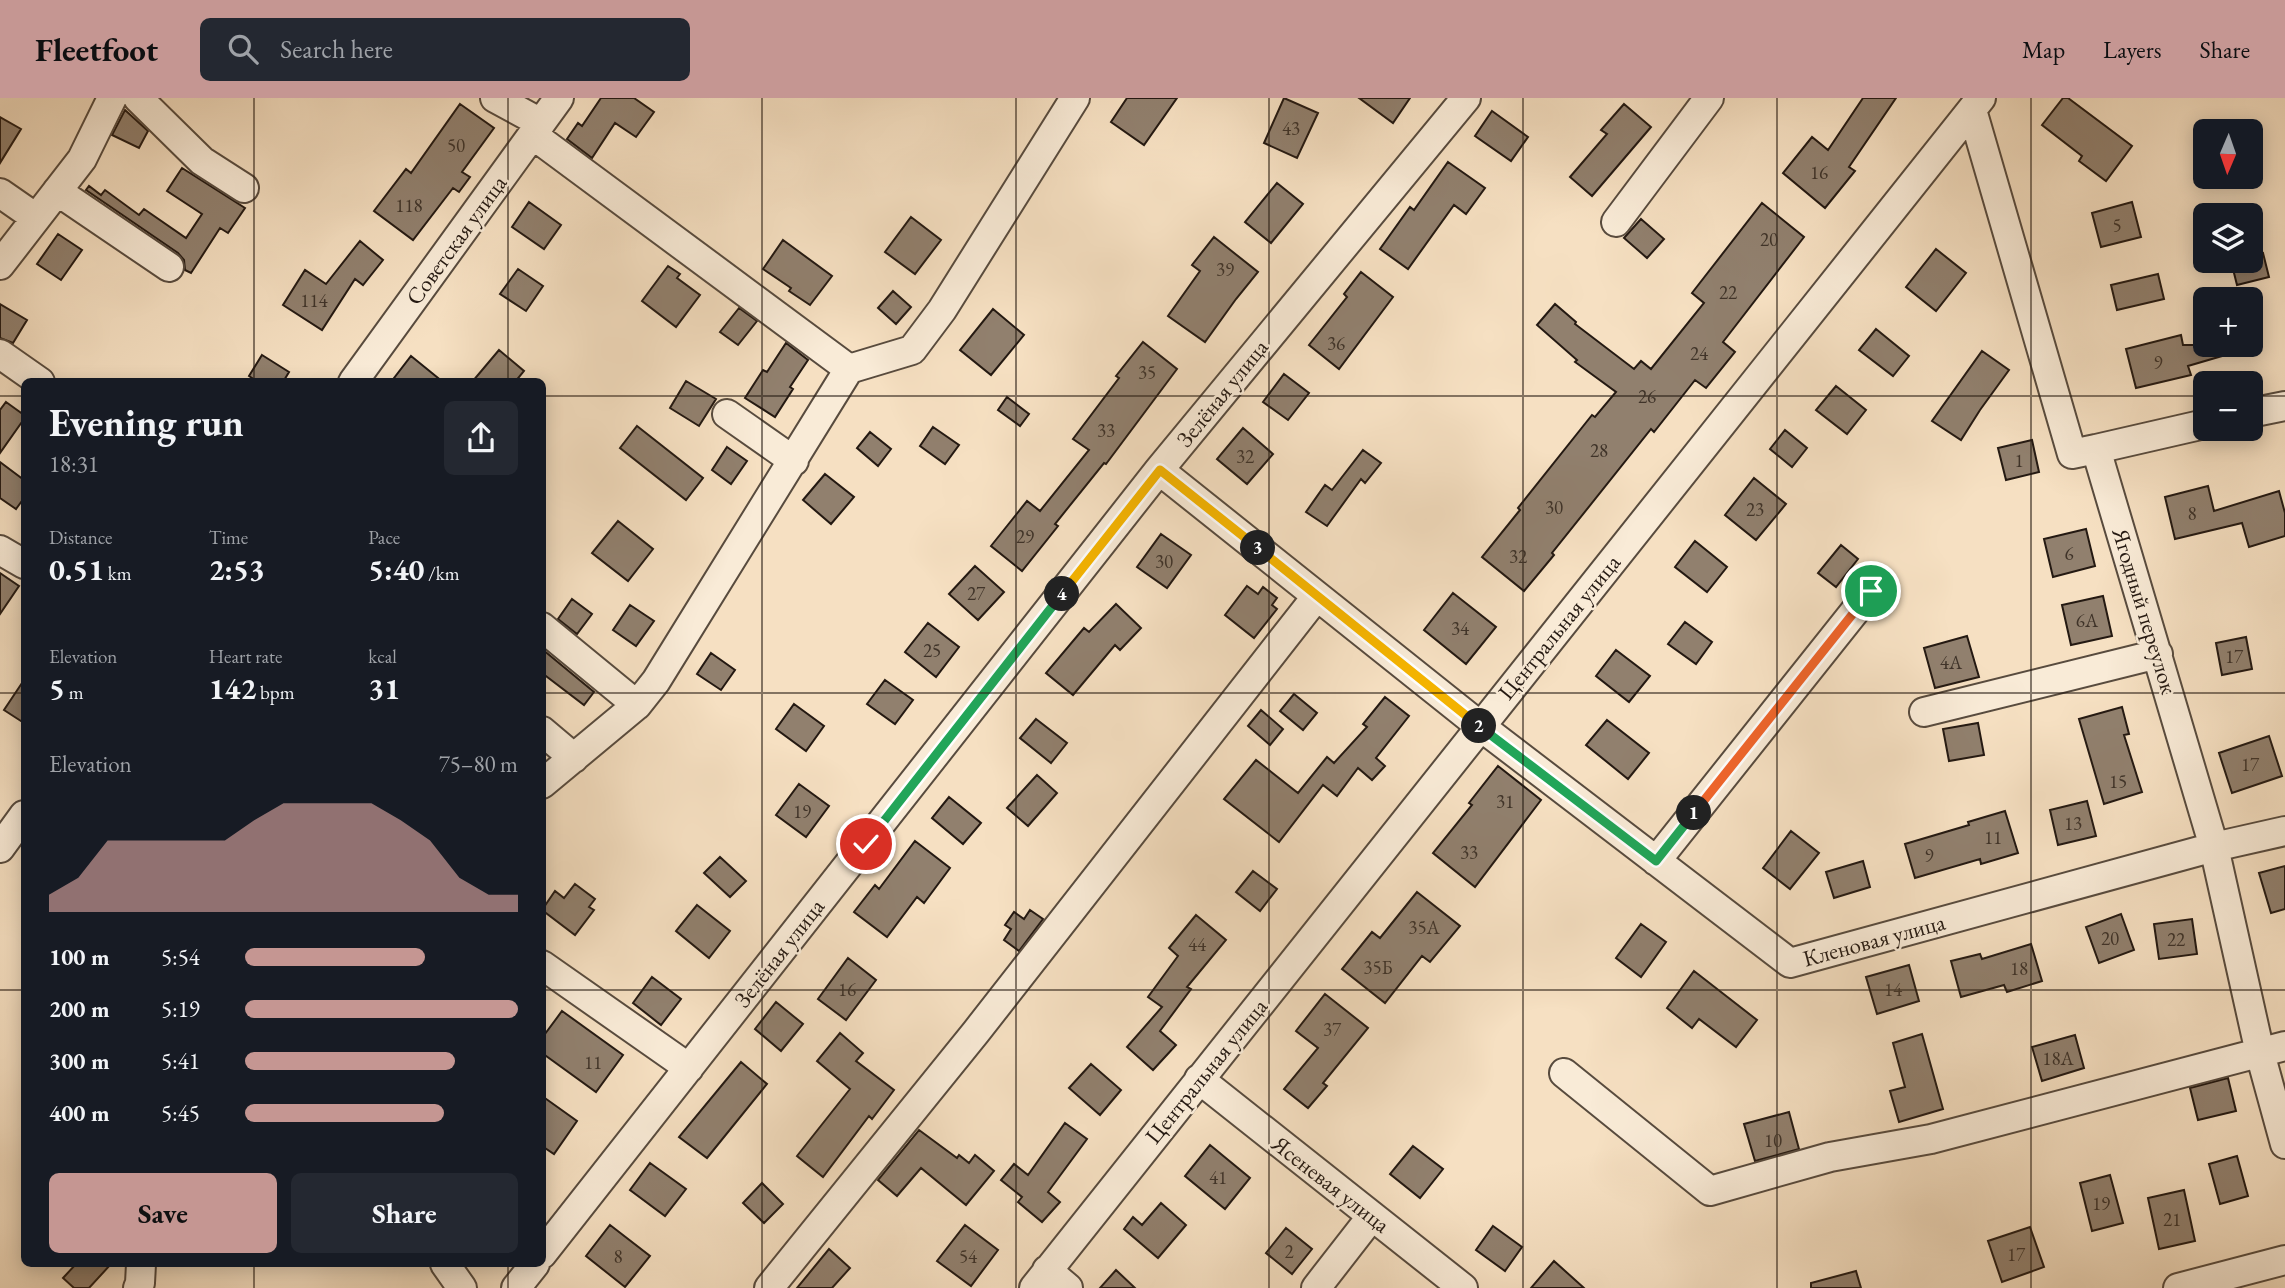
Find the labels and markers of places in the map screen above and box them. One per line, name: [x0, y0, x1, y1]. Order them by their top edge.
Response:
pin: 3: [1240, 531, 1276, 566]
pin: [1841, 561, 1901, 621]
pin: 4: [1044, 576, 1080, 612]
pin: 2: [1462, 708, 1496, 744]
pin: 1: [1676, 796, 1712, 830]
pin: [836, 814, 896, 874]

